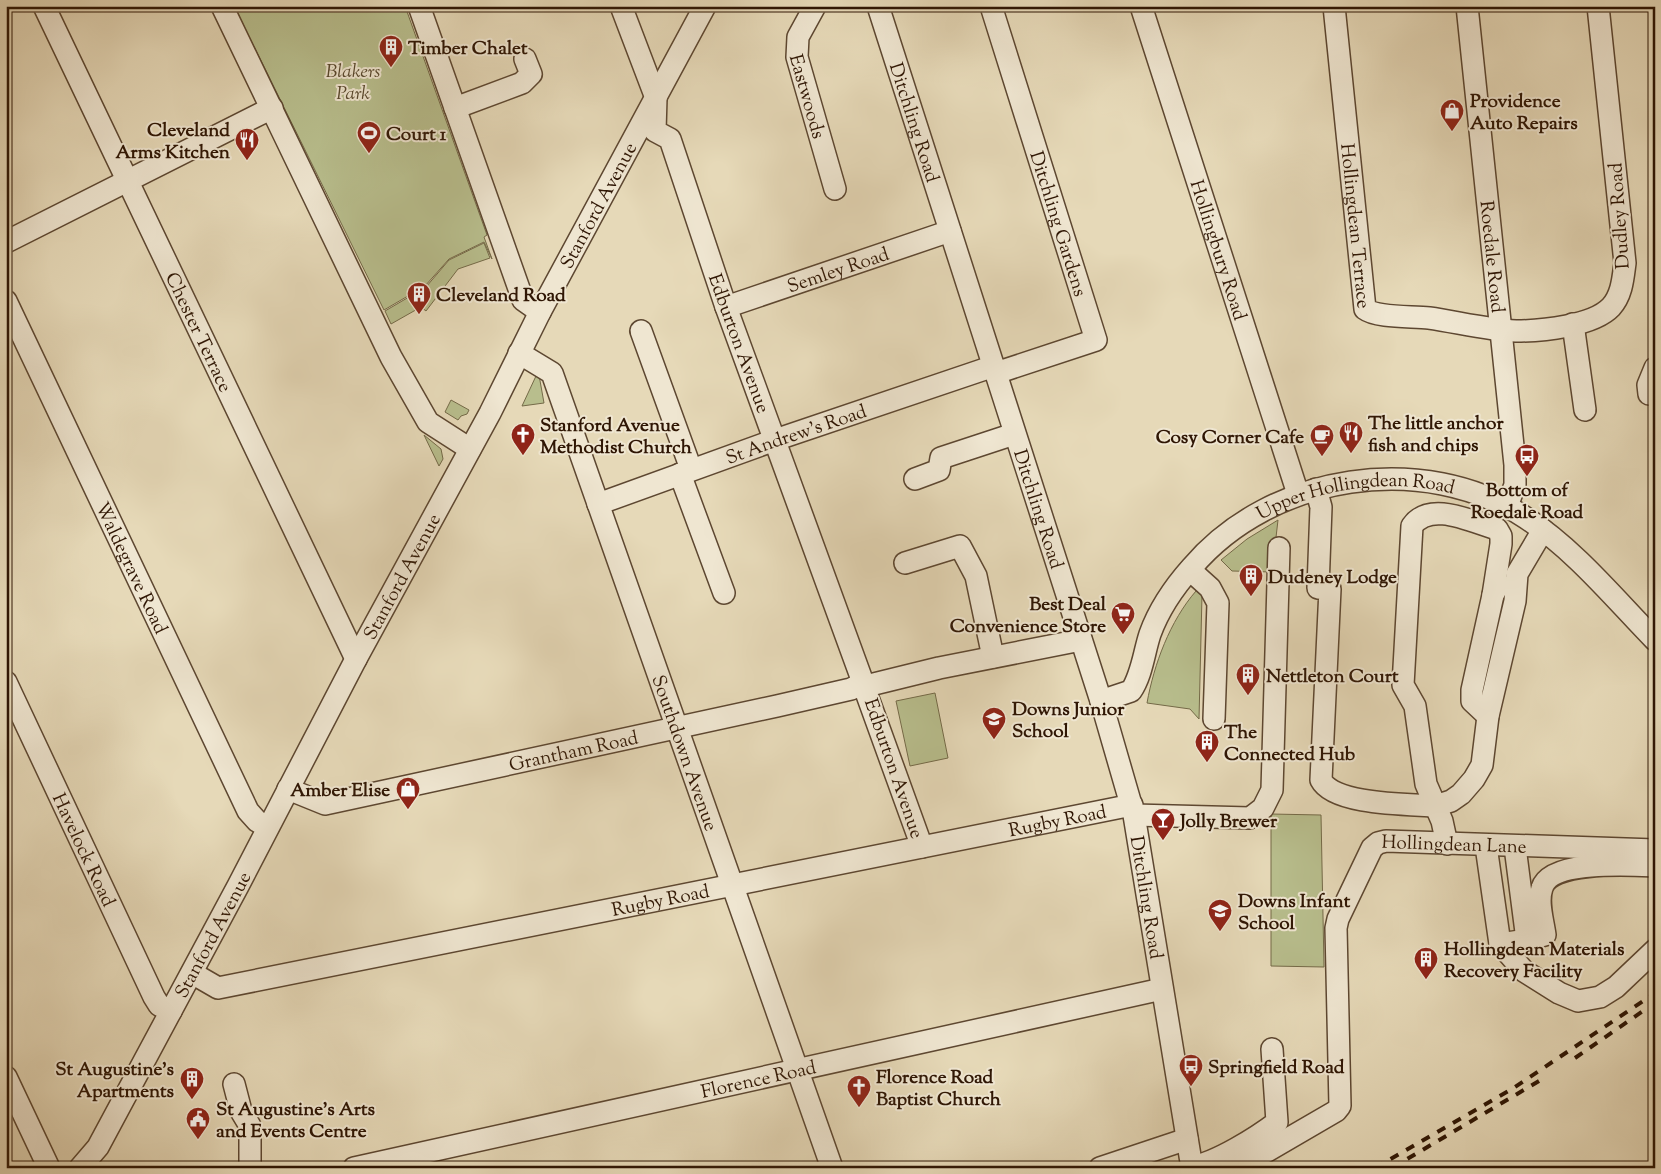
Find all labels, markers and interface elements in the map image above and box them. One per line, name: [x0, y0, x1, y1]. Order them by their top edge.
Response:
building icon: Timber Chalet: [378, 34, 404, 68]
place label: Timber Chalet: [408, 36, 528, 63]
street label: Eastwoods: [781, 51, 831, 142]
park label: Blakers Park: [326, 59, 380, 108]
street label: Ditchling Road: [881, 60, 945, 187]
place label: Providence Auto Repairs: [1470, 89, 1578, 138]
shop icon: Providence Auto Repairs: [1439, 98, 1465, 132]
place label: Cleveland Arms Kitchen: [116, 118, 231, 167]
sports icon: Court 1: [356, 120, 382, 154]
place label: Court 1: [386, 122, 447, 149]
restaurant icon: Cleveland Arms Kitchen: [234, 127, 260, 161]
street label: Stanford Avenue: [555, 138, 645, 274]
street label: Hollingdean Terrace: [1332, 142, 1376, 310]
street label: Ditchling Gardens: [1021, 148, 1093, 300]
street label: Dudley Road: [1603, 161, 1638, 270]
street label: Hollingbury Road: [1182, 177, 1252, 324]
street label: Roedale Road: [1471, 199, 1510, 315]
street label: Semley Road: [784, 242, 893, 301]
street label: Chester Terrace: [157, 268, 238, 397]
street label: Edburton Avenue: [700, 270, 775, 417]
building icon: Cleveland Road: [406, 281, 432, 315]
place label: Cleveland Road: [436, 283, 566, 310]
street label: St Andrew's Road: [722, 399, 871, 473]
place label: The little anchor fish and chips: [1368, 411, 1504, 460]
place label: Stanford Avenue Methodist Church: [540, 413, 693, 462]
restaurant icon: The little anchor fish and chips: [1338, 420, 1364, 454]
church icon: Stanford Avenue Methodist Church: [510, 422, 536, 456]
cafe icon: Cosy Corner Cafe: [1309, 423, 1335, 457]
place label: Cosy Corner Cafe: [1156, 425, 1304, 452]
bus stop icon: Bottom of Roedale Road: [1514, 443, 1540, 477]
street label: Ditchling Road: [1005, 446, 1069, 573]
street label: Upper Hollingdean Road: [1252, 468, 1458, 528]
place label: Bottom of Roedale Road: [1471, 478, 1584, 527]
street label: Waldegrave Road: [87, 498, 173, 639]
street label: Stanford Avenue: [358, 509, 449, 645]
building icon: Dudeney Lodge: [1238, 563, 1264, 597]
place label: Dudeney Lodge: [1268, 565, 1397, 592]
place label: Best Deal Convenience Store: [950, 592, 1107, 641]
supermarket icon: Best Deal Convenience Store: [1110, 601, 1136, 635]
building icon: Nettleton Court: [1235, 662, 1261, 696]
place label: Nettleton Court: [1266, 664, 1399, 691]
street label: Southdown Avenue: [643, 672, 723, 835]
street label: Edburton Avenue: [856, 695, 929, 843]
place label: Downs Junior School: [1012, 697, 1125, 746]
school or university icon: Downs Junior School: [981, 706, 1007, 740]
place label: The Connected Hub: [1224, 720, 1356, 769]
street label: Grantham Road: [507, 725, 641, 780]
building icon: The Connected Hub: [1194, 729, 1220, 763]
shop icon: Amber Elise: [395, 776, 421, 810]
place label: Amber Elise: [290, 778, 390, 805]
street label: Havelock Road: [44, 789, 121, 912]
street label: Rugby Road: [1006, 799, 1109, 845]
bar icon: Jolly Brewer: [1150, 807, 1176, 841]
place label: Jolly Brewer: [1178, 809, 1278, 836]
street label: Hollingdean Lane: [1381, 830, 1527, 862]
street label: Ditchling Road: [1122, 834, 1169, 962]
street label: Stanford Avenue: [169, 867, 259, 1004]
street label: Rugby Road: [609, 879, 712, 925]
place label: Downs Infant School: [1238, 889, 1351, 938]
school or university icon: Downs Infant School: [1207, 898, 1233, 932]
place label: Hollingdean Materials Recovery Facility: [1444, 937, 1625, 986]
building icon: Hollingdean Materials Recovery Facility: [1413, 946, 1439, 980]
bus stop icon: Springfield Road: [1178, 1053, 1204, 1087]
street label: Florence Road: [699, 1055, 819, 1107]
place label: Springfield Road: [1208, 1055, 1345, 1082]
place label: St Augustine's Apartments: [55, 1057, 175, 1106]
place label: Florence Road Baptist Church: [876, 1065, 1002, 1114]
building icon: St Augustine's Apartments: [179, 1066, 205, 1100]
church icon: Florence Road Baptist Church: [846, 1074, 872, 1108]
place label: St Augustine's Arts and Events Centre: [216, 1097, 375, 1146]
public building icon: St Augustine's Arts and Events Centre: [185, 1106, 211, 1140]

